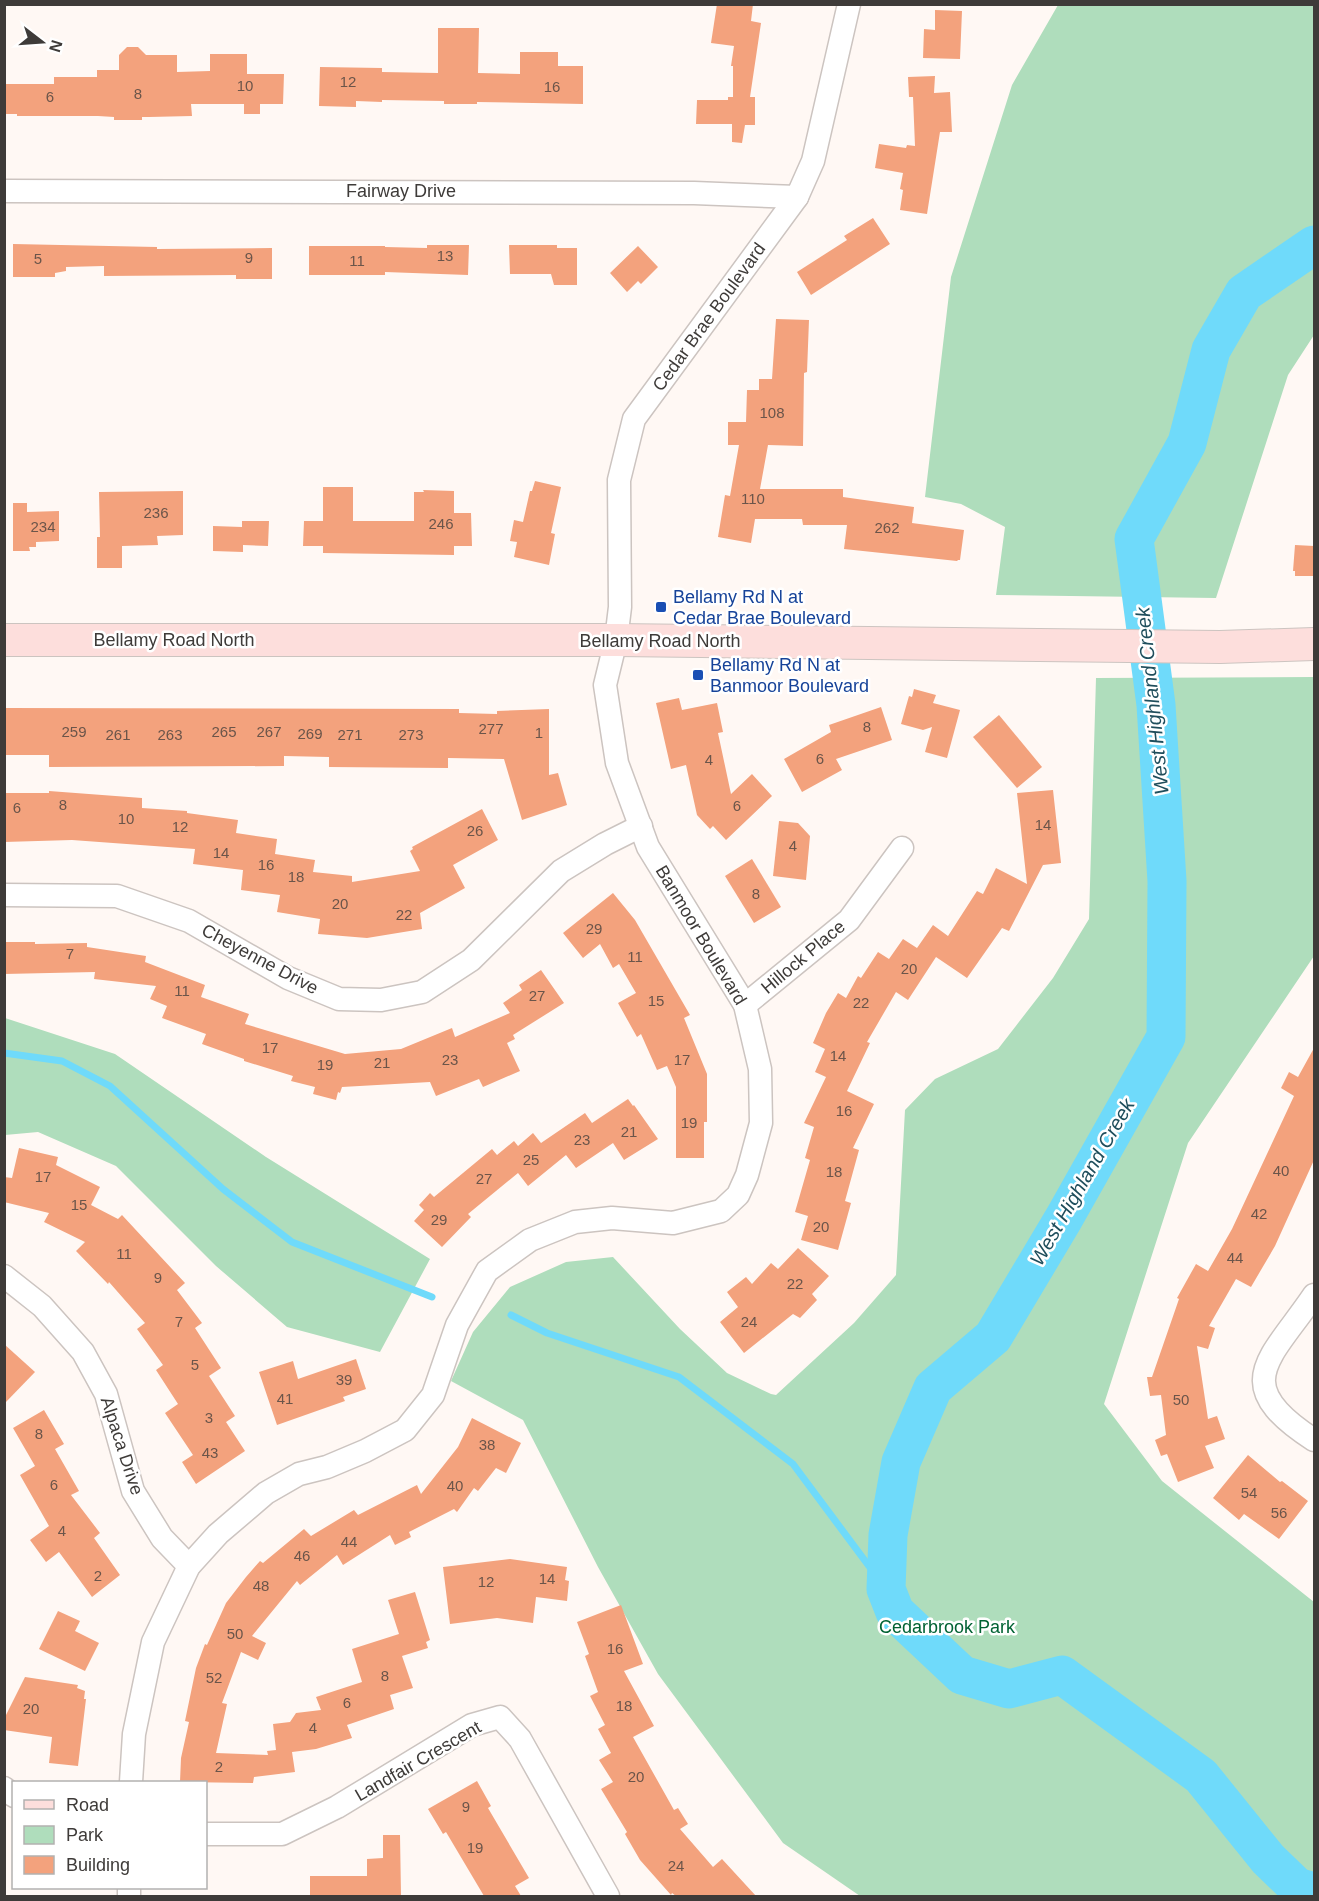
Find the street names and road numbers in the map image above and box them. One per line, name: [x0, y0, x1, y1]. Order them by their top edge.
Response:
street label: Fairway Drive: [346, 181, 456, 201]
street label: Cedar Brae Boulevard: [649, 239, 769, 395]
street label: Bellamy Road North: [93, 630, 255, 650]
street label: Bellamy Road North: [579, 631, 741, 651]
street label: Banmoor Boulevard: [651, 862, 751, 1008]
street label: Hillock Place: [757, 916, 849, 998]
street label: Cheyenne Drive: [198, 920, 322, 998]
street label: Alpaca Drive: [97, 1394, 147, 1498]
street label: Landfair Crescent: [351, 1717, 485, 1805]

